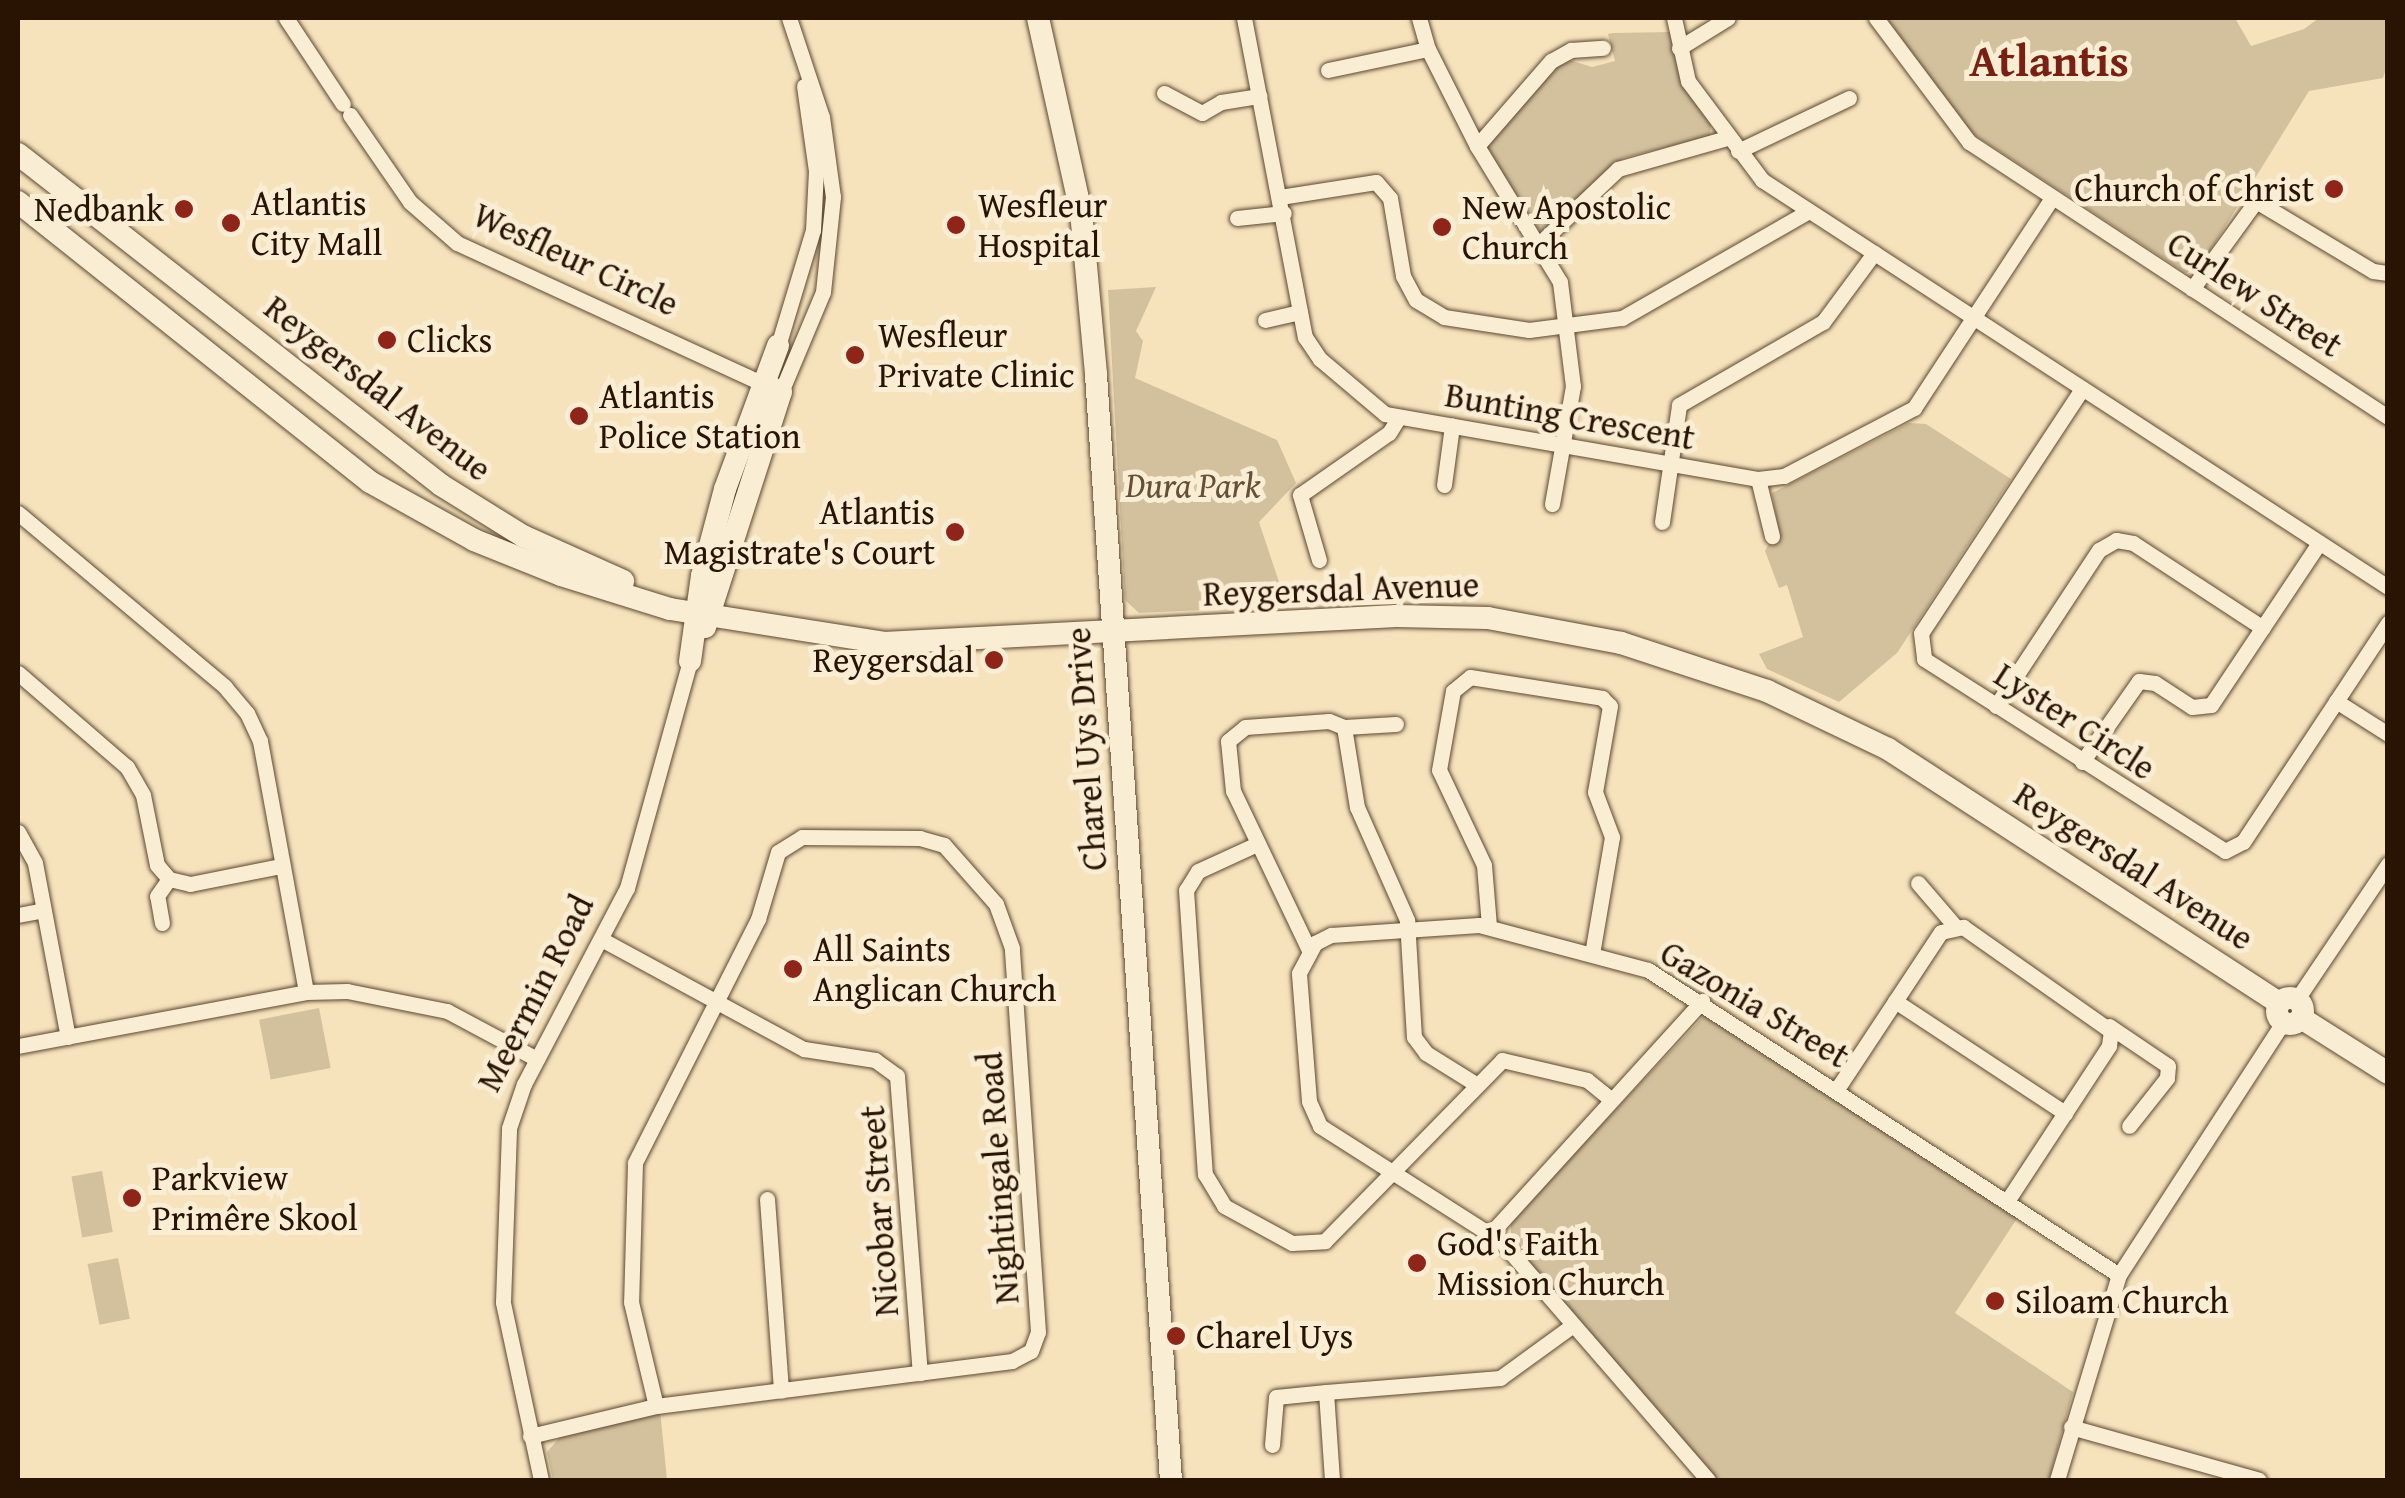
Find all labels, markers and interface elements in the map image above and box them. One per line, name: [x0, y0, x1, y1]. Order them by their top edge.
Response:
district label: Atlantis: [1969, 33, 2129, 87]
place label: Church of Christ: [2074, 168, 2314, 210]
marker: Church of Christ: [2323, 178, 2345, 200]
place label: Atlantis City Mall: [251, 182, 382, 264]
place label: Wesfleur Hospital: [978, 184, 1108, 266]
place label: New Apostolic Church: [1462, 186, 1671, 268]
place label: Nedbank: [34, 188, 164, 230]
street label: Wesfleur Circle: [467, 193, 685, 325]
marker: Nedbank: [173, 198, 195, 220]
marker: Atlantis City Mall: [220, 212, 242, 234]
marker: Wesfleur Hospital: [943, 212, 969, 238]
marker: New Apostolic Church: [1431, 216, 1453, 238]
street label: Curlew Street: [2160, 222, 2350, 366]
street label: Reygersdal Avenue: [256, 286, 500, 490]
place label: Wesfleur Private Clinic: [878, 314, 1074, 396]
place label: Clicks: [407, 319, 492, 361]
marker: Clicks: [376, 329, 398, 351]
marker: Wesfleur Private Clinic: [842, 342, 868, 368]
street label: Bunting Crescent: [1442, 373, 1698, 459]
place label: Atlantis Police Station: [599, 375, 801, 457]
marker: Atlantis Police Station: [568, 405, 590, 427]
park label: Dura Park: [1126, 464, 1260, 506]
place label: Atlantis Magistrate's Court: [664, 491, 935, 573]
marker: Atlantis Magistrate's Court: [944, 521, 966, 543]
street label: Reygersdal Avenue: [1202, 563, 1480, 615]
street label: Charel Uys Drive: [1057, 626, 1115, 872]
place label: Reygersdal: [813, 639, 974, 681]
marker: Reygersdal: [983, 649, 1005, 671]
street label: Lyster Circle: [1987, 653, 2163, 789]
street label: Reygersdal Avenue: [2007, 773, 2261, 959]
street label: Meermin Road: [467, 888, 603, 1098]
place label: All Saints Anglican Church: [813, 928, 1057, 1010]
street label: Gazonia Street: [1653, 931, 1857, 1077]
marker: All Saints Anglican Church: [782, 958, 804, 980]
street label: Nightingale Road: [968, 1050, 1028, 1306]
street label: Nicobar Street: [851, 1104, 907, 1318]
place label: Parkview Primêre Skool: [152, 1157, 358, 1239]
marker: Parkview Primêre Skool: [121, 1187, 143, 1209]
place label: God's Faith Mission Church: [1437, 1222, 1664, 1304]
marker: God's Faith Mission Church: [1406, 1252, 1428, 1274]
place label: Siloam Church: [2015, 1280, 2229, 1322]
marker: Siloam Church: [1984, 1290, 2006, 1312]
place label: Charel Uys: [1196, 1315, 1353, 1357]
marker: Charel Uys: [1165, 1325, 1187, 1347]

